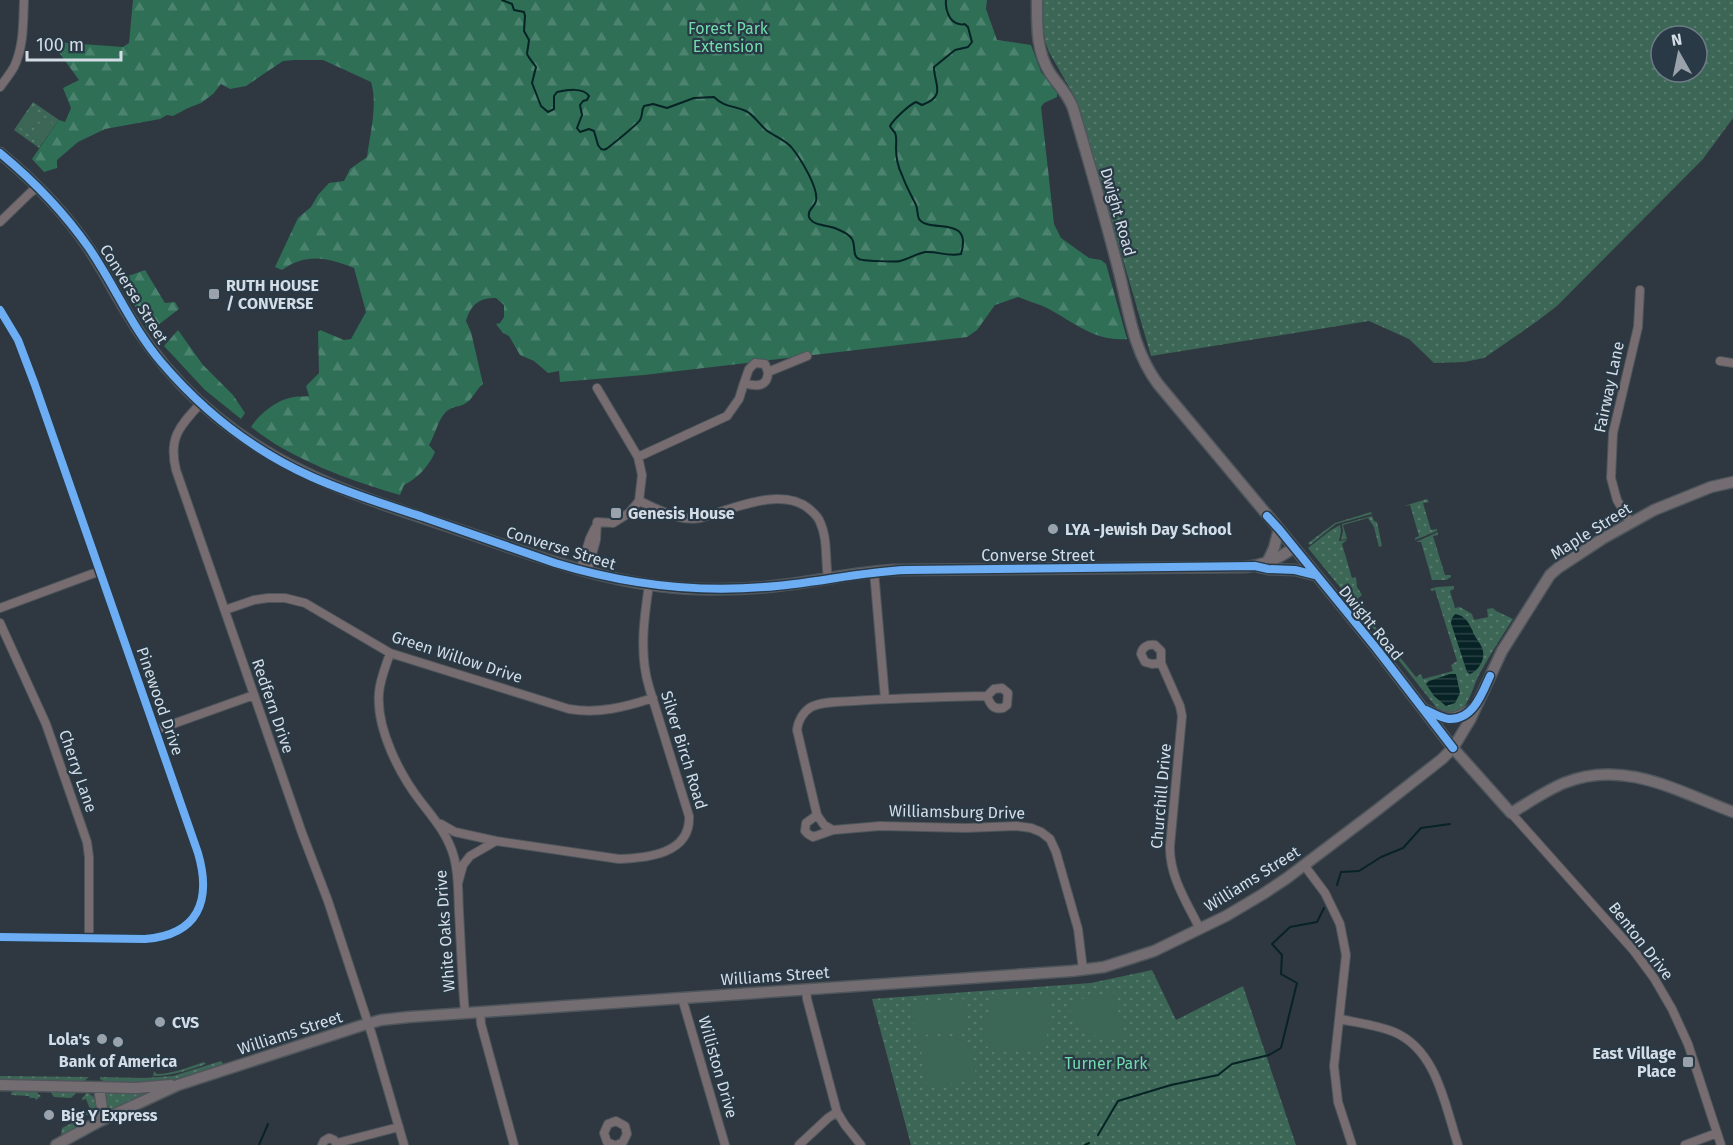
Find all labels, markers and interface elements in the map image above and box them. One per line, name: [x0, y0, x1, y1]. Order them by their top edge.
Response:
park label: Forest Park Extension: [688, 19, 769, 56]
scale bar: [27, 24, 122, 62]
north arrow: [1649, 24, 1709, 84]
text: N: [1670, 29, 1683, 50]
text: 100 m: [36, 34, 84, 56]
street label: Dwight Road: [1096, 166, 1140, 258]
street label: Converse Street: [96, 241, 172, 347]
place label: RUTH HOUSE / CONVERSE: [226, 276, 319, 313]
marker: RUTH HOUSE / CONVERSE: [207, 287, 221, 301]
street label: Fairway Lane: [1590, 340, 1628, 434]
street label: Maple Street: [1547, 499, 1635, 563]
place label: Genesis House: [628, 504, 735, 523]
marker: Genesis House: [609, 506, 623, 520]
place label: LYA -Jewish Day School: [1065, 520, 1232, 539]
street label: Converse Street: [504, 522, 618, 574]
marker: LYA -Jewish Day School: [1046, 522, 1060, 536]
street label: Converse Street: [981, 546, 1095, 565]
street label: Dwight Road: [1335, 582, 1407, 664]
street label: Green Willow Drive: [389, 627, 525, 687]
street label: Pinewood Drive: [133, 644, 187, 758]
street label: Redfern Drive: [248, 656, 298, 756]
street label: Silver Birch Road: [657, 688, 711, 812]
street label: Cherry Lane: [55, 727, 101, 815]
street label: Churchill Drive: [1147, 742, 1175, 850]
street label: Williamsburg Drive: [889, 801, 1025, 823]
street label: Williams Street: [1201, 842, 1304, 916]
street label: White Oaks Drive: [431, 869, 459, 993]
street label: Benton Drive: [1605, 898, 1677, 984]
street label: Williams Street: [720, 963, 830, 989]
street label: Williams Street: [235, 1007, 345, 1059]
place label: CVS: [172, 1013, 199, 1032]
street label: Williston Drive: [694, 1014, 742, 1120]
marker: CVS: [153, 1015, 167, 1029]
place label: Lola's: [48, 1030, 90, 1049]
marker: Lola's: [95, 1032, 109, 1046]
marker: Bank of America: [111, 1035, 125, 1049]
place label: East Village Place: [1592, 1044, 1676, 1081]
place label: Bank of America: [59, 1052, 177, 1071]
park label: Turner Park: [1064, 1054, 1148, 1073]
marker: East Village Place: [1681, 1055, 1695, 1069]
place label: Big Y Express: [61, 1106, 158, 1125]
marker: Big Y Express: [42, 1108, 56, 1122]

